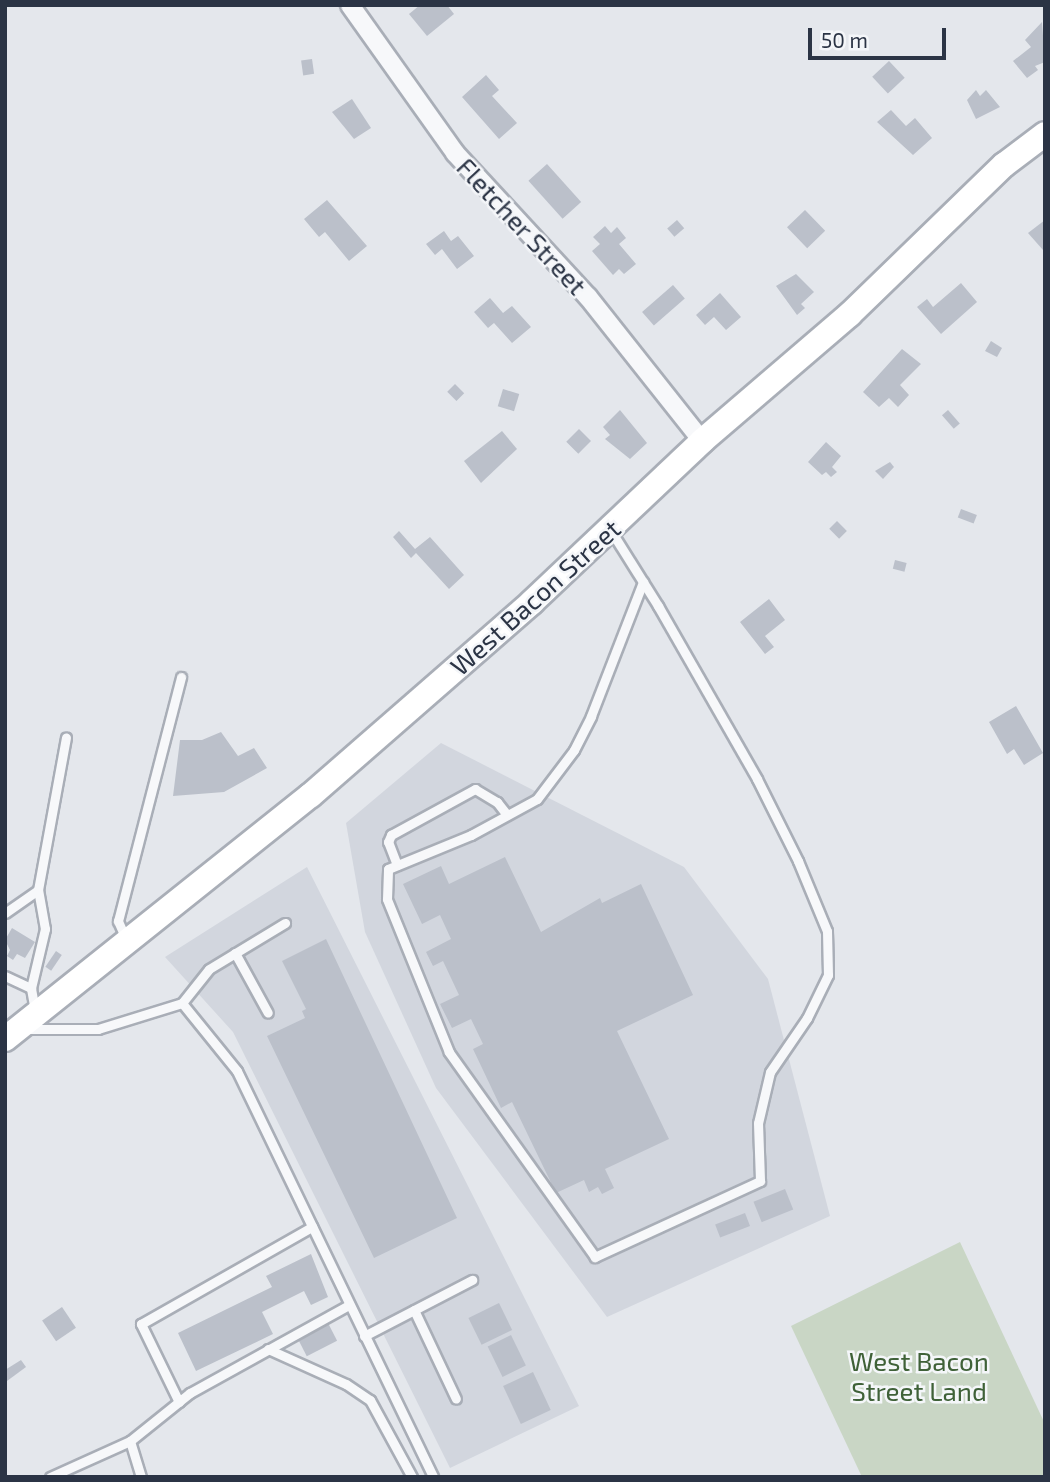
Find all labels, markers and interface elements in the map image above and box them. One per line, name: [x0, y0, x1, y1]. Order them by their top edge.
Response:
scale bar: [812, 14, 950, 58]
text: 50 m: [821, 27, 868, 52]
street label: Fletcher Street: [451, 151, 593, 301]
street label: West Bacon Street: [444, 513, 626, 681]
park label: West Bacon Street Land: [849, 1345, 989, 1406]

